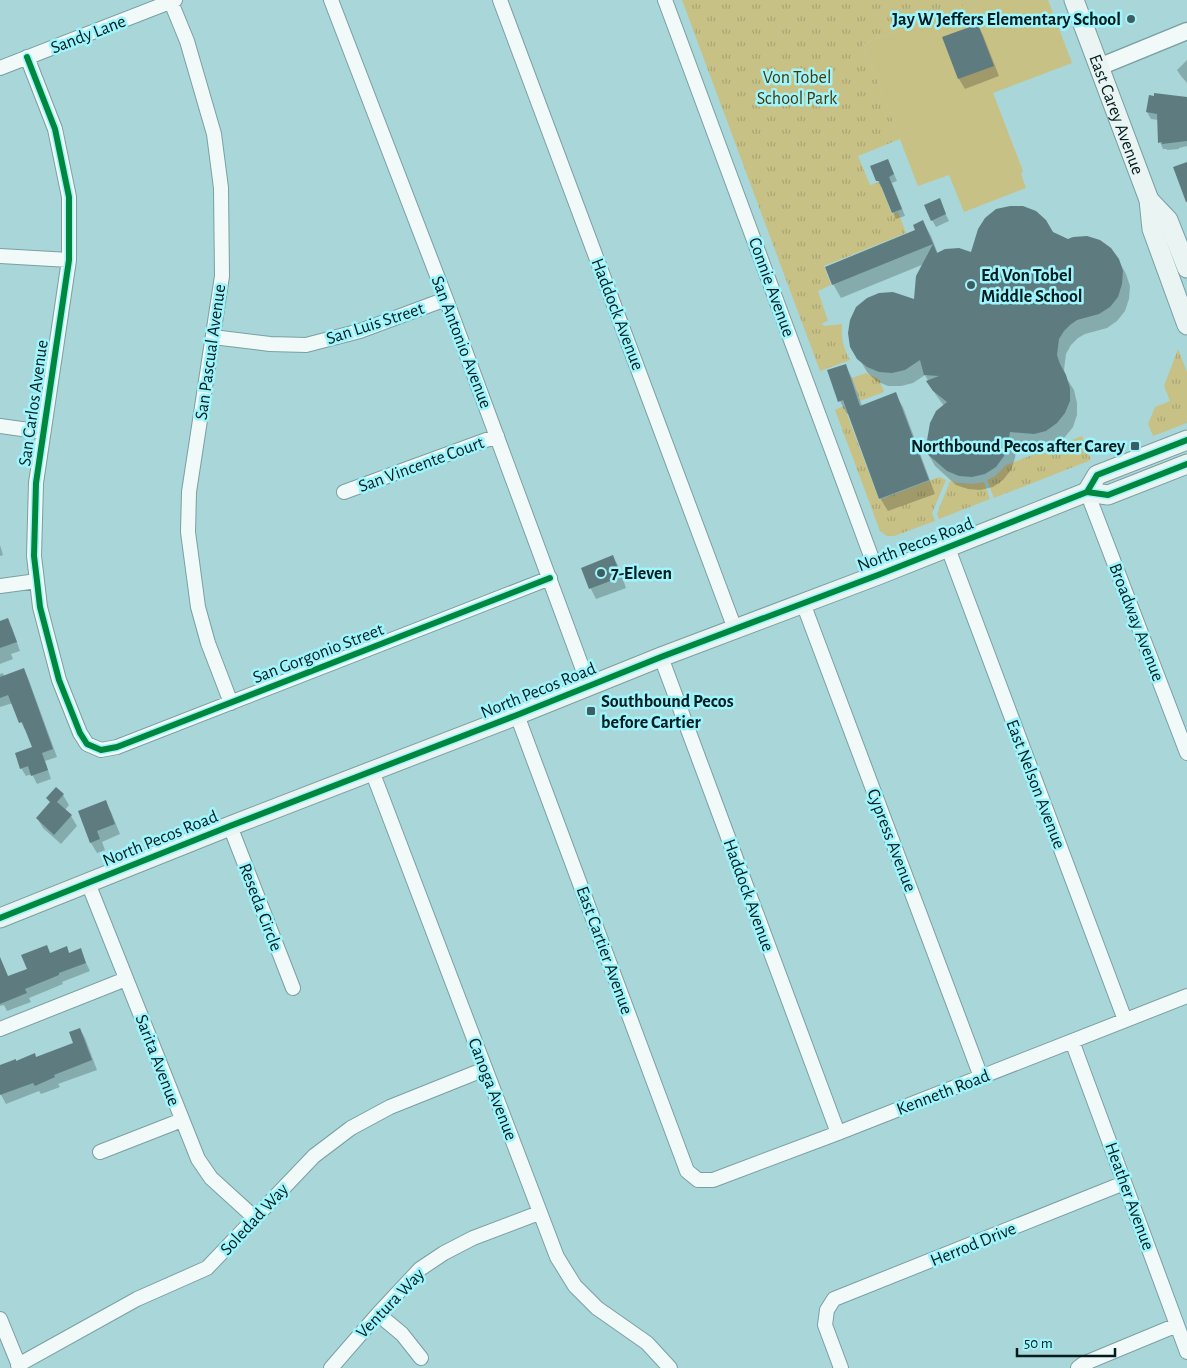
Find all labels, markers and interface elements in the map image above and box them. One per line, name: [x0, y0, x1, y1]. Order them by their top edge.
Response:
place label: Jay W Jeffers Elementary School: [892, 11, 1121, 29]
street label: Sandy Lane: [48, 12, 128, 57]
marker: Jay W Jeffers Elementary School: [1125, 13, 1137, 25]
street label: East Carey Avenue: [1085, 52, 1147, 177]
park label: Von Tobel School Park: [757, 69, 838, 108]
street label: Connie Avenue: [745, 235, 797, 339]
street label: Haddock Avenue: [587, 256, 647, 373]
place label: Ed Von Tobel Middle School: [981, 267, 1083, 306]
street label: San Antonio Avenue: [428, 274, 495, 411]
marker: Ed Von Tobel Middle School: [965, 279, 977, 291]
street label: San Pascual Avenue: [193, 283, 229, 421]
street label: San Luis Street: [324, 300, 427, 348]
street label: San Carlos Avenue: [16, 339, 52, 467]
street label: San Vincente Court: [356, 434, 487, 496]
place label: Northbound Pecos after Carey: [911, 438, 1126, 456]
marker: Northbound Pecos after Carey: [1129, 440, 1141, 452]
street label: North Pecos Road: [855, 515, 976, 575]
street label: Broadway Avenue: [1105, 561, 1167, 684]
place label: 7-Eleven: [611, 565, 672, 583]
marker: 7-Eleven: [595, 567, 607, 579]
street label: San Gorgonio Street: [250, 621, 387, 687]
street label: North Pecos Road: [478, 660, 599, 722]
place label: Southbound Pecos before Cartier: [601, 693, 734, 732]
marker: Southbound Pecos before Cartier: [585, 705, 597, 717]
street label: East Nelson Avenue: [1002, 717, 1068, 851]
street label: Cypress Avenue: [863, 786, 919, 894]
street label: North Pecos Road: [100, 808, 221, 870]
street label: Haddock Avenue: [719, 837, 777, 954]
street label: Reseda Circle: [235, 861, 285, 954]
street label: East Cartier Avenue: [573, 884, 636, 1017]
street label: Sarita Avenue: [131, 1012, 183, 1108]
street label: Canoga Avenue: [464, 1036, 520, 1143]
street label: Kenneth Road: [894, 1067, 992, 1119]
street label: Heather Avenue: [1101, 1140, 1157, 1253]
street label: Soledad Way: [217, 1180, 292, 1259]
street label: Herrod Drive: [928, 1220, 1019, 1270]
street label: Ventura Way: [353, 1265, 428, 1342]
scale bar: [1017, 1326, 1114, 1358]
text: 50 m: [1024, 1336, 1053, 1351]

